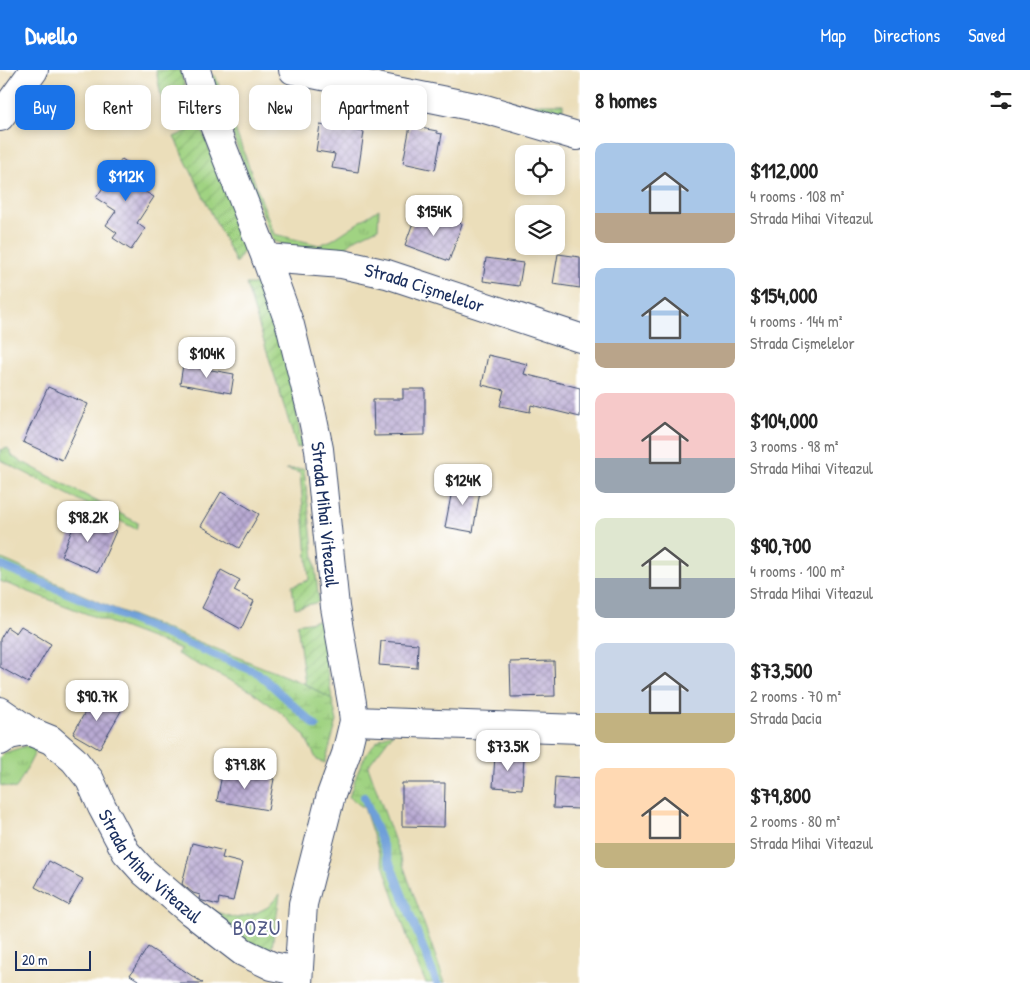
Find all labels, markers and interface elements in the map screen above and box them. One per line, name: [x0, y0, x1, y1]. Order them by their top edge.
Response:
text: Dwello: [25, 19, 77, 51]
text: Map: [821, 23, 846, 48]
text: Directions: [874, 23, 940, 48]
text: Saved: [968, 23, 1005, 48]
chip: Buy: [15, 85, 75, 130]
chip: Rent: [85, 85, 151, 130]
chip: Filters: [161, 85, 239, 130]
chip: New: [249, 85, 311, 130]
chip: Apartment: [321, 85, 427, 130]
text: 8 homes: [595, 86, 657, 115]
icon: filters: [987, 86, 1015, 114]
map controls: [515, 145, 565, 255]
button: locate: [515, 145, 565, 195]
text: $112,000: [750, 156, 818, 185]
pin: $112K: [91, 160, 161, 202]
icon: home: [635, 163, 695, 223]
text: $112K: [108, 165, 144, 187]
text: 4 rooms · 108 m²: [750, 185, 844, 207]
pin: $154K: [399, 194, 469, 237]
text: $154K: [416, 200, 452, 222]
button: layers: [515, 205, 565, 255]
text: Strada Mihai Viteazul: [750, 207, 873, 229]
street label: Strada Cișmelelor: [362, 256, 488, 319]
text: $154,000: [750, 281, 818, 310]
icon: home: [635, 288, 695, 348]
text: 4 rooms · 144 m²: [750, 310, 842, 332]
text: Strada Cișmelelor: [750, 332, 855, 354]
pin: $104K: [172, 336, 242, 379]
text: $104K: [189, 342, 225, 364]
text: $104,000: [750, 406, 818, 435]
icon: home: [635, 413, 695, 473]
text: 3 rooms · 98 m²: [750, 435, 839, 457]
street label: Strada Mihai Viteazul: [305, 439, 346, 589]
text: Strada Mihai Viteazul: [750, 457, 873, 479]
pin: $124K: [428, 464, 498, 506]
text: $124K: [445, 469, 481, 491]
pin: $98.2K: [47, 500, 129, 543]
text: $98.2K: [68, 506, 108, 528]
text: $90,700: [750, 531, 811, 560]
icon: home: [635, 538, 695, 598]
text: 4 rooms · 100 m²: [750, 560, 845, 582]
text: Strada Mihai Viteazul: [750, 582, 873, 604]
text: $73,500: [750, 656, 812, 685]
icon: home: [635, 663, 695, 723]
pin: $90.7K: [56, 680, 138, 722]
text: $90.7K: [77, 685, 117, 707]
text: 2 rooms · 70 m²: [750, 685, 841, 707]
text: Strada Dacia: [750, 707, 821, 729]
pin: $73.5K: [467, 730, 549, 772]
text: $73.5K: [487, 735, 529, 757]
pin: $79.8K: [204, 748, 286, 790]
text: $79.8K: [225, 753, 265, 775]
text: $79,800: [750, 781, 811, 810]
icon: home: [635, 788, 695, 848]
street label: Strada Mihai Viteazul: [93, 805, 208, 930]
text: 2 rooms · 80 m²: [750, 810, 840, 832]
text: Strada Mihai Viteazul: [750, 832, 873, 854]
district label: BOZU: [233, 913, 281, 942]
scale bar: [15, 948, 91, 971]
text: 20 m: [22, 950, 48, 969]

